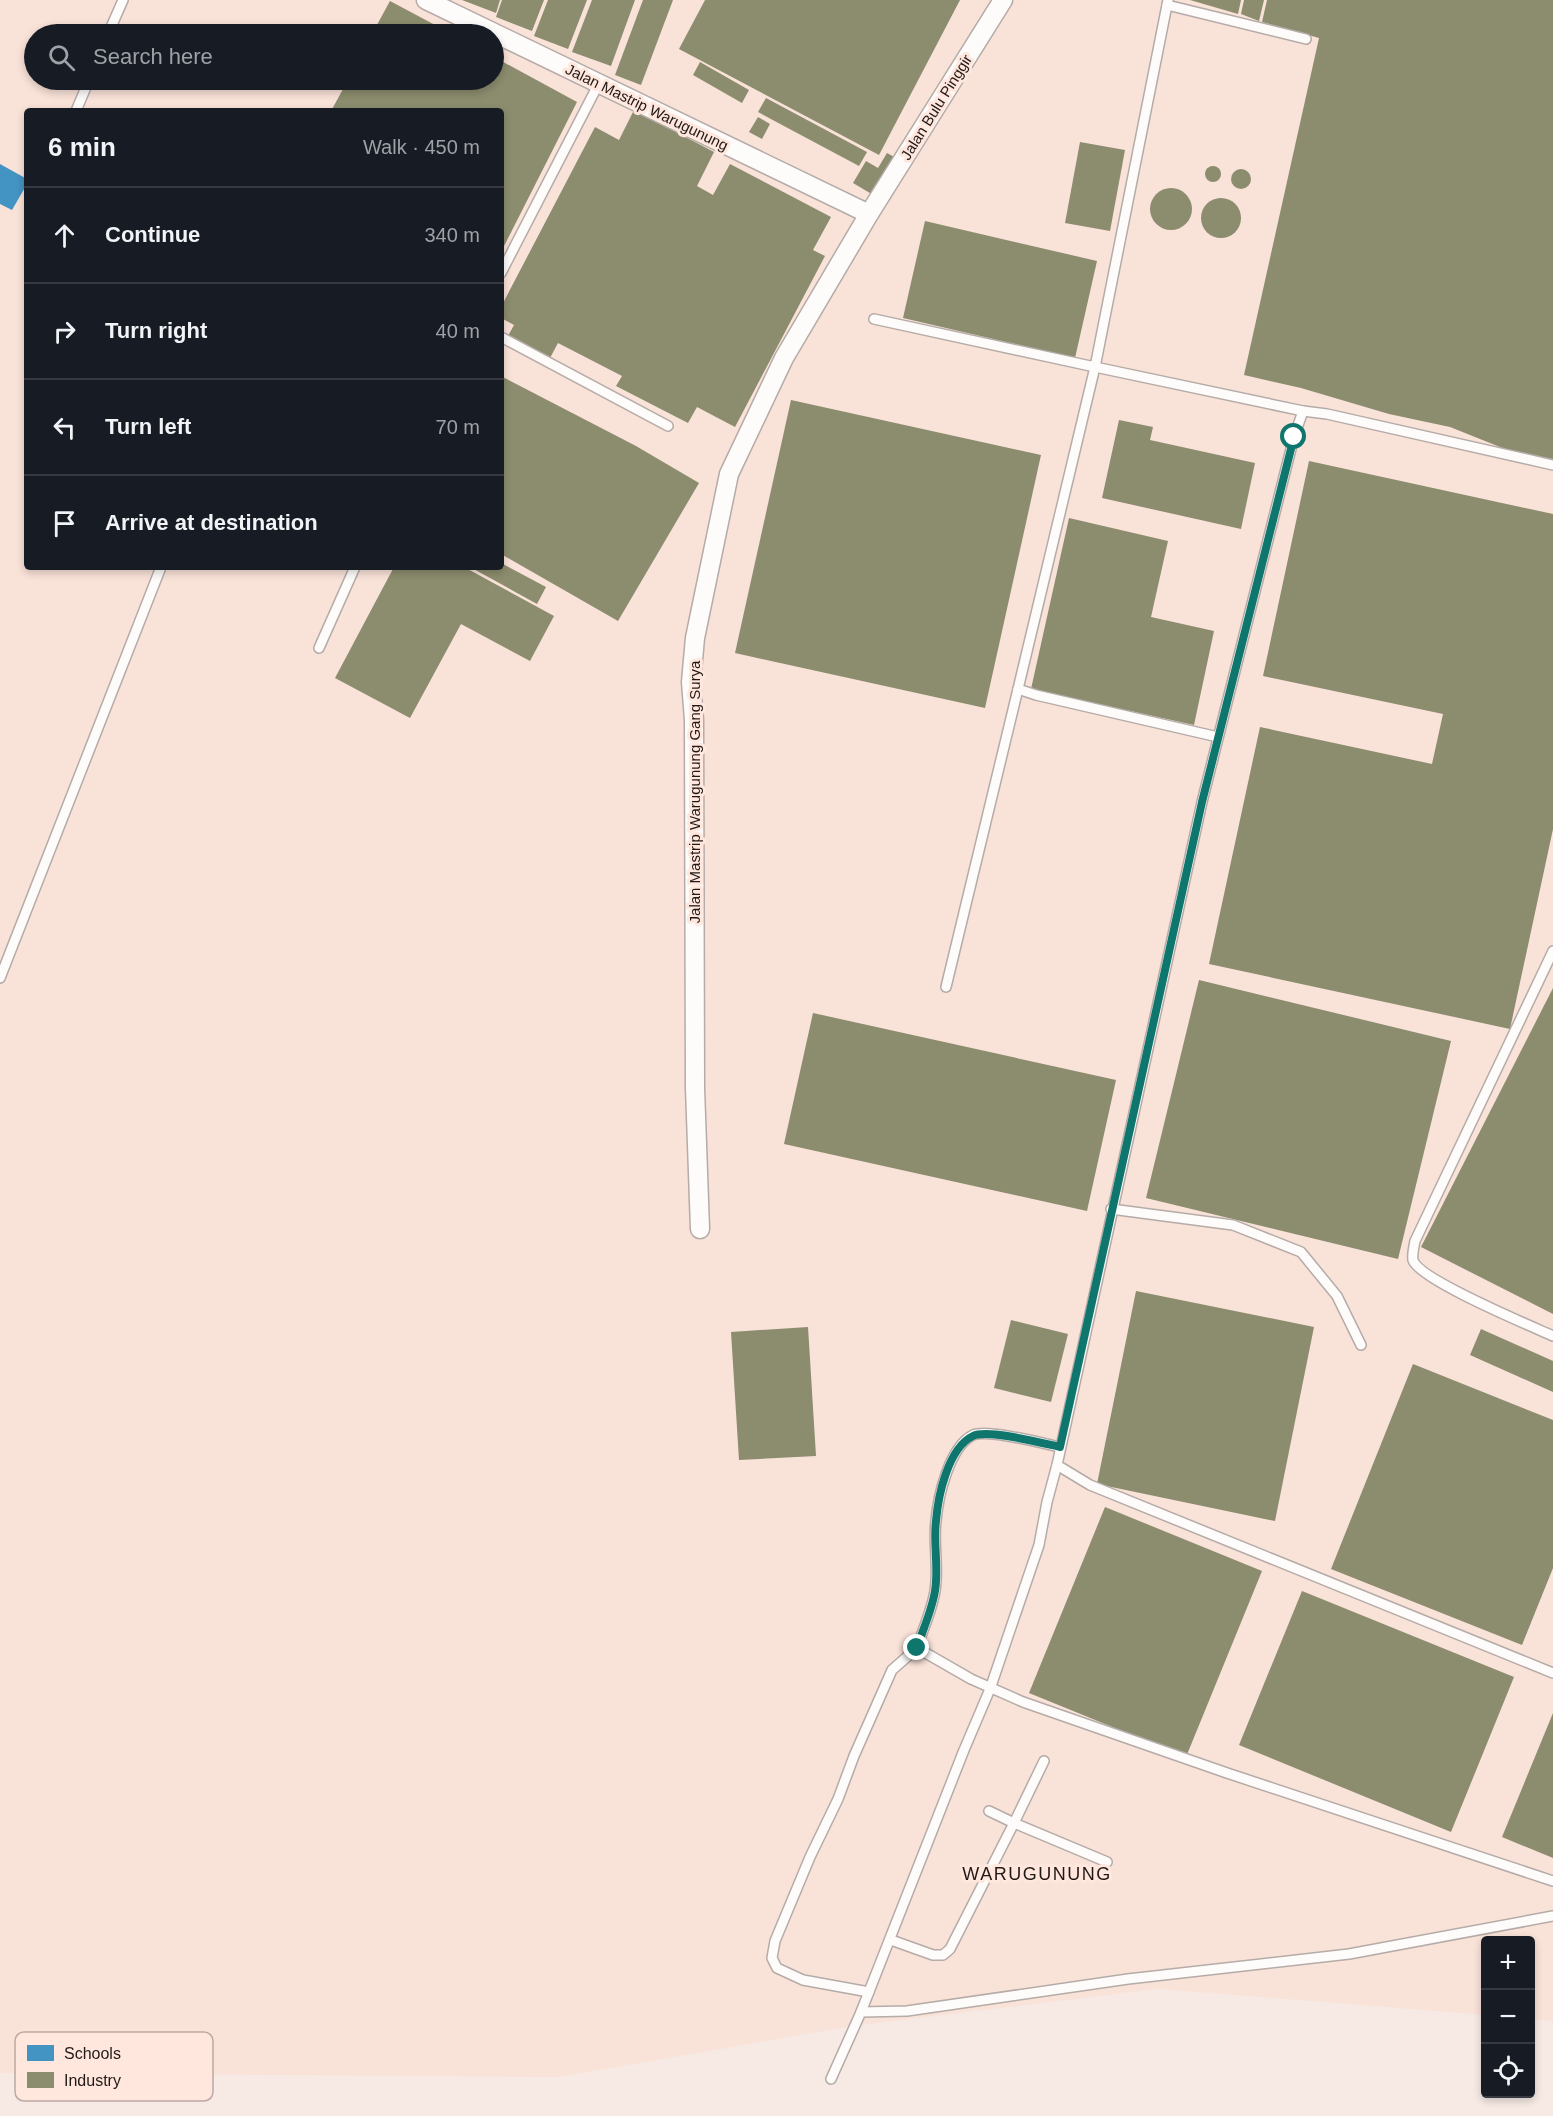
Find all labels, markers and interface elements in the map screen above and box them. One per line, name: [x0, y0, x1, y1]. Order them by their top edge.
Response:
search box: [24, 24, 504, 90]
icon: search: [45, 41, 78, 74]
text: Search here: [93, 44, 213, 69]
street label: Jalan Bulu Pinggir: [897, 51, 975, 163]
street label: Jalan Mastrip Warugunung: [563, 60, 731, 154]
text: 6 min: [48, 132, 116, 162]
text: Walk · 450 m: [363, 136, 480, 158]
icon: ahead: [48, 219, 81, 252]
text: Continue: [105, 222, 200, 247]
text: 340 m: [424, 224, 480, 246]
icon: right: [48, 315, 81, 348]
text: Turn right: [105, 318, 207, 343]
text: 40 m: [436, 320, 480, 342]
icon: left: [48, 411, 81, 444]
text: Turn left: [105, 414, 191, 439]
text: 70 m: [436, 416, 480, 438]
route start: [1280, 423, 1306, 449]
icon: arrive: [48, 507, 81, 540]
text: Arrive at destination: [105, 510, 318, 535]
street label: Jalan Mastrip Warugunung Gang Surya: [686, 660, 703, 923]
route end: [903, 1634, 929, 1660]
district label: WARUGUNUNG: [962, 1864, 1112, 1884]
map controls: [1481, 1936, 1535, 2098]
button: +: [1481, 1936, 1535, 1990]
button: −: [1481, 1990, 1535, 2044]
legend: [15, 2032, 213, 2101]
button: locate: [1481, 2044, 1535, 2098]
text: Schools: [64, 2045, 121, 2062]
text: Industry: [64, 2072, 121, 2089]

